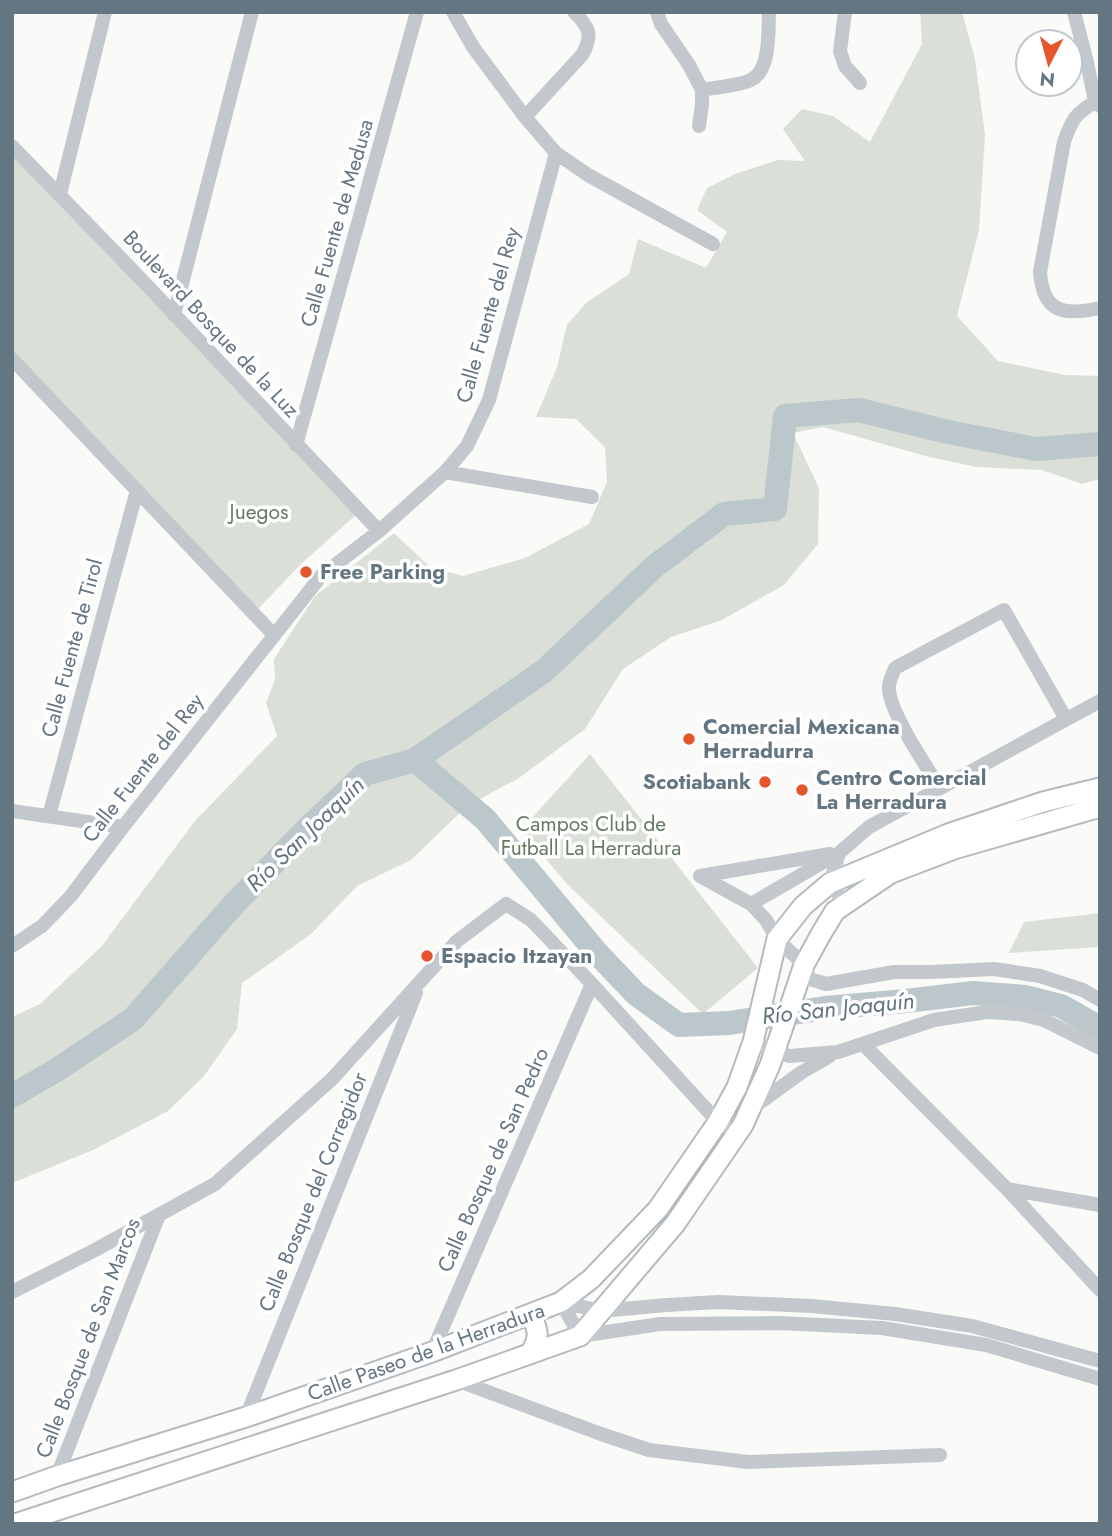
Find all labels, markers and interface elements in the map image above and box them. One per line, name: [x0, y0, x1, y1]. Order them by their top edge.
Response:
north arrow: [1014, 28, 1084, 98]
text: N: [1038, 65, 1056, 94]
street label: Calle Fuente de Medusa: [293, 116, 381, 330]
street label: Calle Fuente del Rey: [449, 223, 528, 407]
street label: Boulevard Bosque de la Luz: [116, 224, 306, 424]
park label: Juegos: [227, 497, 288, 527]
street label: Calle Fuente de Tirol: [34, 555, 110, 741]
place label: Free Parking: [320, 557, 445, 587]
marker: Free Parking: [298, 564, 314, 580]
street label: Calle Fuente del Rey: [75, 687, 211, 849]
place label: Comercial Mexicana Herradurra: [703, 712, 900, 766]
marker: Comercial Mexicana Herradurra: [681, 731, 697, 747]
place label: Centro Comercial La Herradura: [816, 763, 986, 817]
place label: Scotiabank: [643, 767, 751, 797]
water label: Río San Joaquín: [238, 769, 372, 899]
marker: Scotiabank: [757, 774, 773, 790]
marker: Centro Comercial La Herradura: [794, 782, 810, 798]
park label: Campos Club de Futball La Herradura: [501, 809, 681, 863]
place label: Espacio Itzayan: [441, 941, 592, 971]
marker: Espacio Itzayan: [419, 948, 435, 964]
water label: Río San Joaquín: [760, 983, 916, 1033]
street label: Calle Bosque de San Pedro: [430, 1043, 556, 1277]
street label: Calle Bosque del Corregidor: [251, 1067, 375, 1316]
street label: Calle Bosque de San Marcos: [28, 1214, 148, 1462]
street label: Calle Paseo de la Herradura: [303, 1295, 549, 1409]

